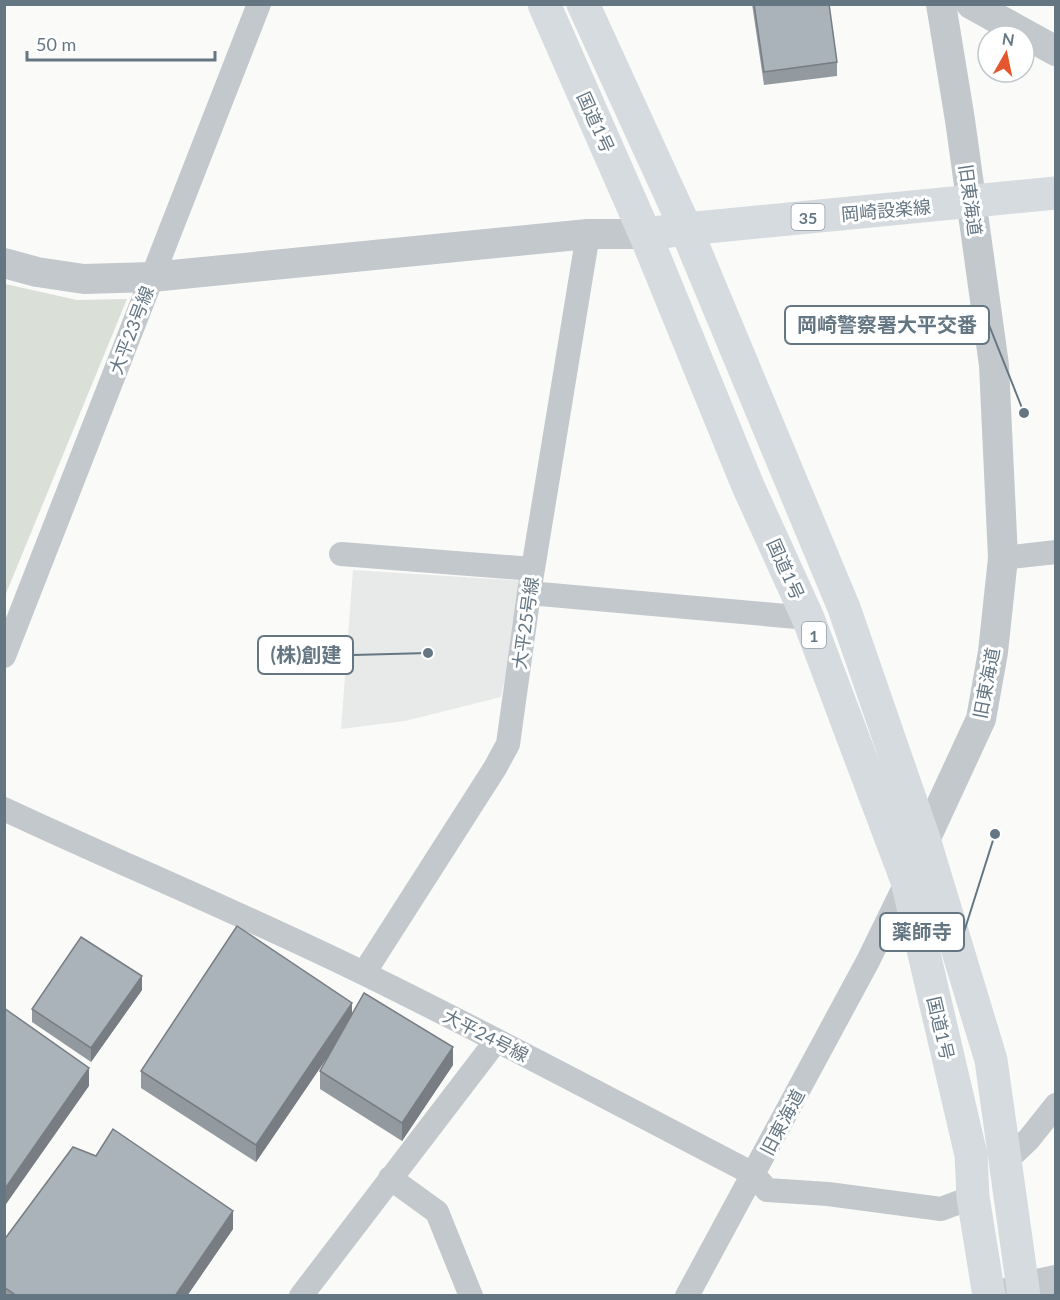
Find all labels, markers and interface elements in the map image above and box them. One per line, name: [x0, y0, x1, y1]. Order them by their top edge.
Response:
scale bar: [27, 24, 214, 62]
north arrow: [976, 24, 1036, 84]
text: N: [1001, 28, 1016, 49]
text: 50 m: [36, 33, 76, 55]
street label: 国道1号: [573, 88, 619, 156]
street label: 旧東海道: [955, 163, 987, 237]
street label: 岡崎設楽線: [840, 195, 932, 225]
road number: 35: [792, 204, 824, 230]
street label: 大平23号線: [104, 283, 158, 377]
callout: 岡崎警察署大平交番: [785, 306, 989, 344]
text: 岡崎警察署大平交番: [797, 312, 977, 336]
street label: 国道1号: [763, 535, 809, 603]
street label: 大平25号線: [508, 575, 542, 671]
road number: 1: [802, 622, 826, 648]
callout: (株)創建: [258, 636, 353, 674]
text: (株)創建: [271, 642, 341, 666]
street label: 旧東海道: [968, 646, 1004, 720]
callout: 薬師寺: [880, 913, 964, 951]
text: 薬師寺: [892, 919, 952, 943]
street label: 国道1号: [923, 994, 959, 1062]
street label: 大平24号線: [440, 1004, 532, 1066]
street label: 旧東海道: [755, 1085, 809, 1159]

